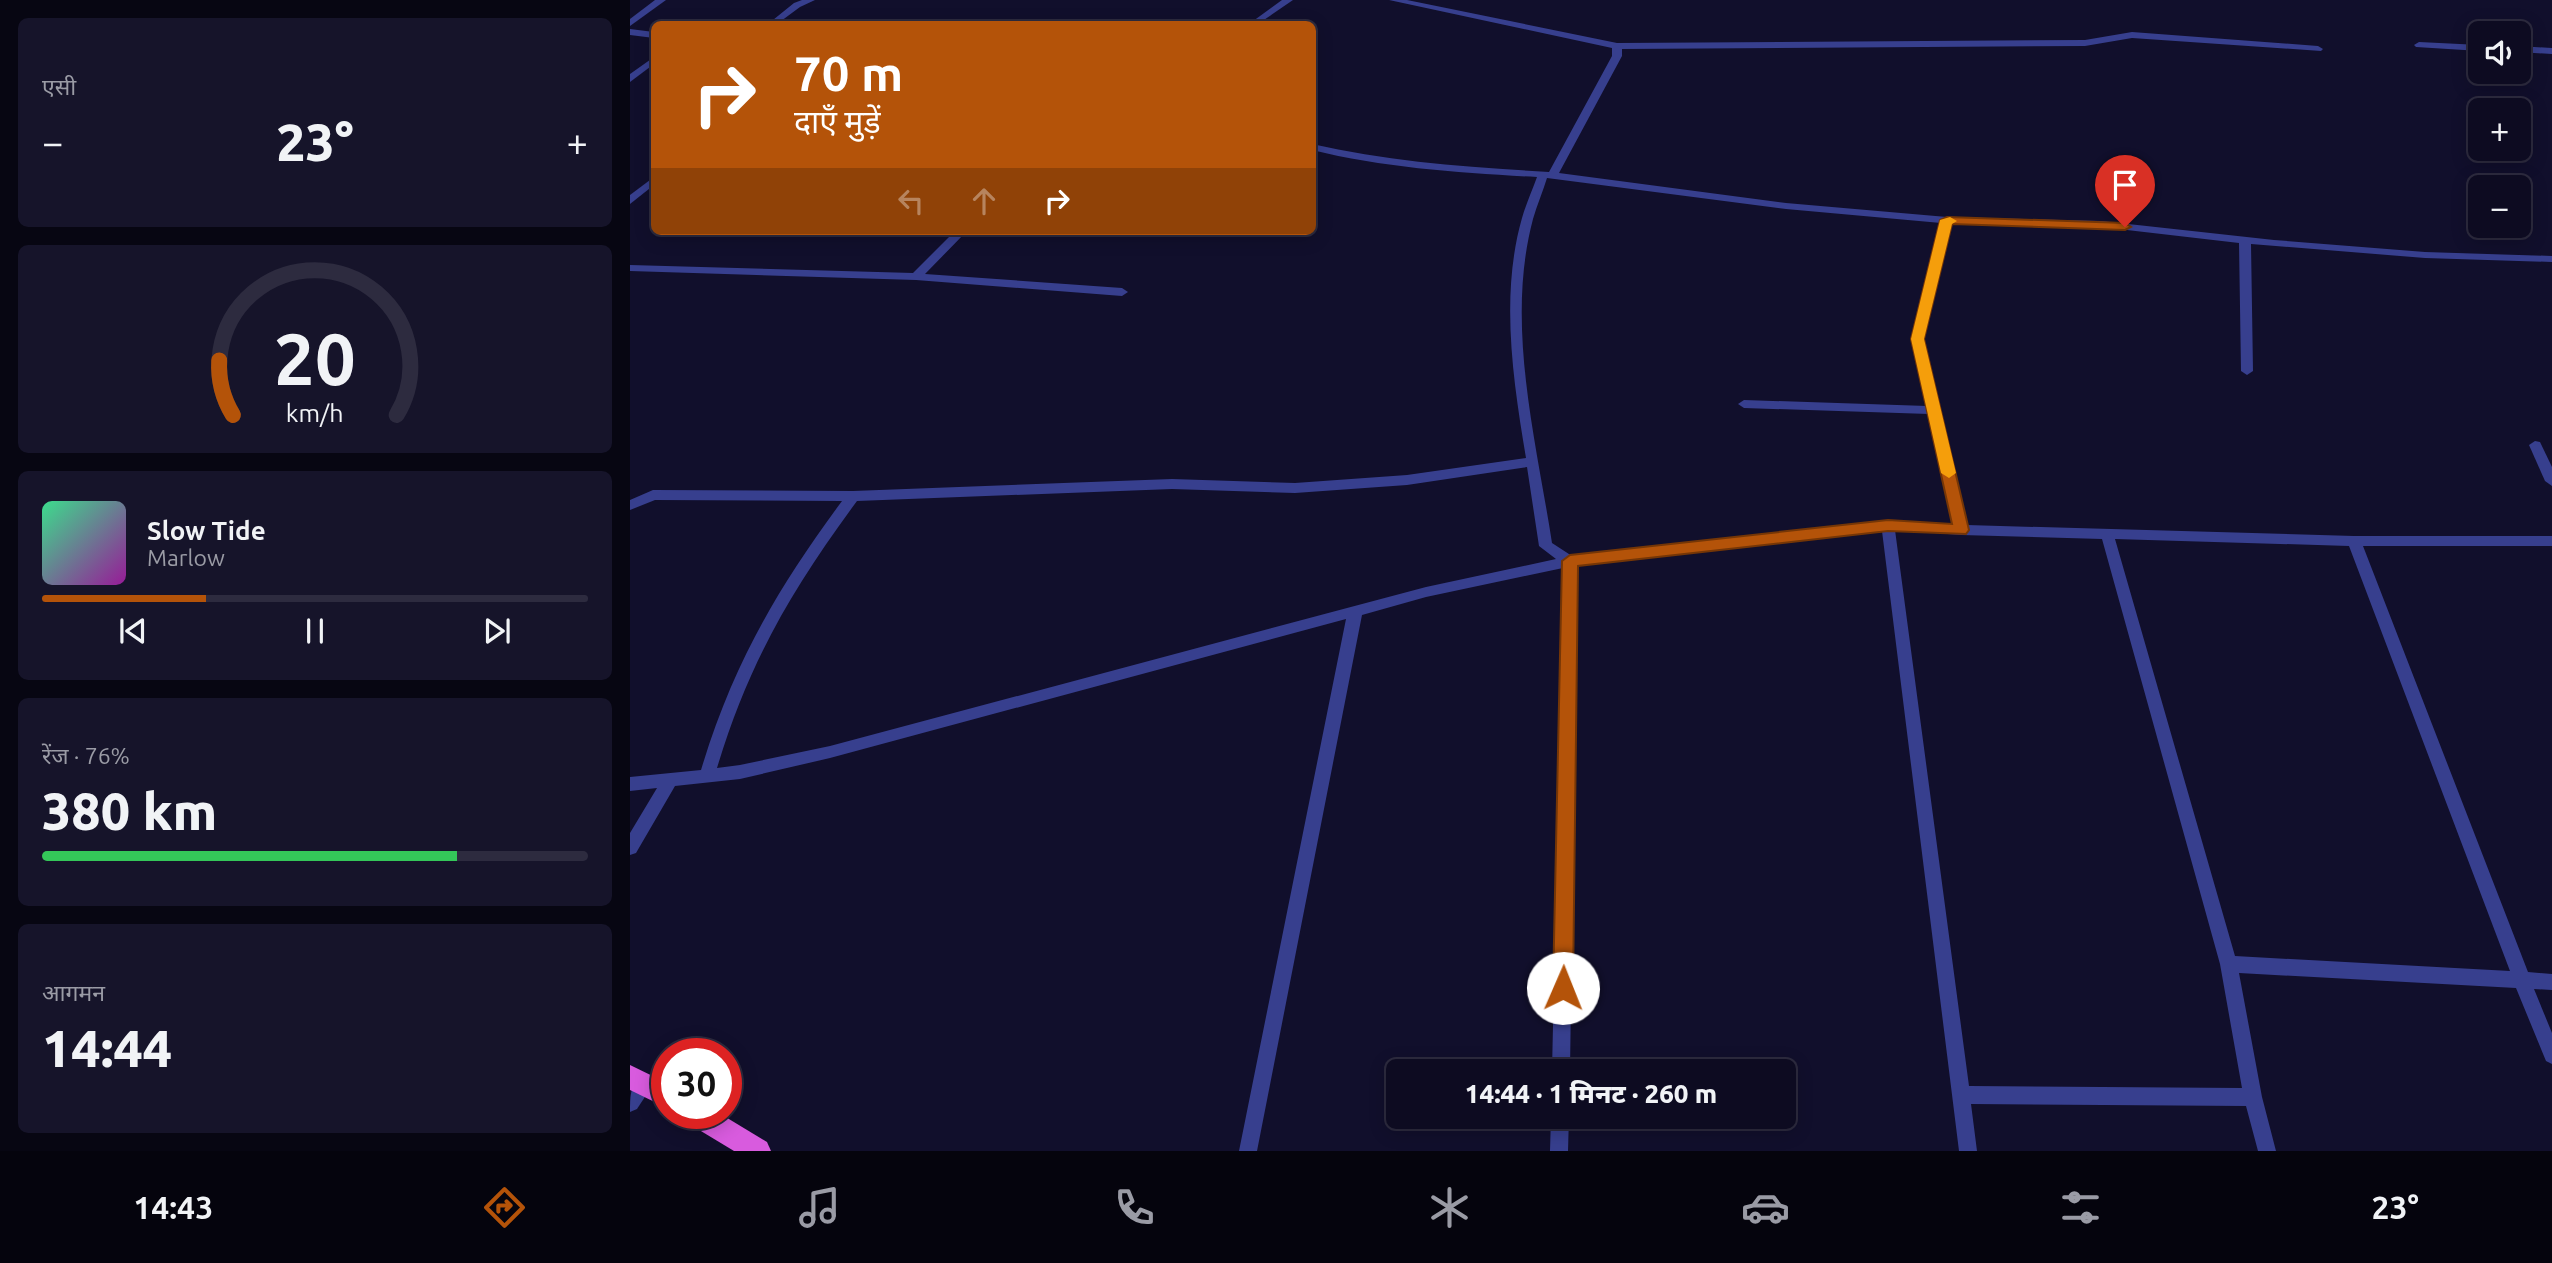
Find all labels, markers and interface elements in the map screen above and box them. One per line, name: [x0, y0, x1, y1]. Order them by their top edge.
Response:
map controls: [2468, 21, 2531, 238]
button: sound: [2468, 21, 2531, 84]
text: 70 m: [794, 45, 903, 100]
icon: right: [679, 49, 770, 140]
text: एसी: [42, 74, 76, 99]
button: +: [2468, 98, 2531, 161]
text: दाएँ मुड़ें: [794, 103, 881, 139]
text: 23°: [276, 113, 354, 171]
text: −: [42, 121, 63, 163]
text: +: [567, 121, 588, 163]
pin: [2095, 155, 2155, 227]
icon: arrive: [2106, 166, 2144, 204]
button: −: [2468, 175, 2531, 238]
icon: left: [892, 182, 930, 220]
icon: ahead: [965, 182, 1003, 220]
icon: right: [1038, 182, 1076, 220]
text: 20: [274, 317, 356, 399]
text: km/h: [286, 399, 344, 427]
text: Slow Tide: [147, 516, 266, 545]
text: Marlow: [147, 545, 225, 570]
icon: previous: [114, 612, 152, 650]
icon: pause: [296, 612, 334, 650]
icon: next: [478, 612, 516, 650]
text: रेंज · 76%: [42, 743, 130, 768]
text: 380 km: [42, 782, 217, 840]
position arrow: [1526, 951, 1600, 1025]
text: आगमन: [42, 980, 105, 1005]
text: 14:44: [42, 1019, 172, 1077]
speed limit sign: 30: [651, 1038, 742, 1129]
text: 14:44 · 1 मिनट · 260 m: [1465, 1079, 1717, 1108]
icon: directions: [480, 1183, 529, 1232]
icon: music: [795, 1183, 844, 1232]
icon: phone: [1110, 1183, 1159, 1232]
icon: climate: [1425, 1183, 1474, 1232]
icon: car: [1741, 1183, 1790, 1232]
icon: filters: [2056, 1183, 2105, 1232]
text: 14:43: [133, 1189, 213, 1225]
text: 23°: [2371, 1189, 2419, 1225]

